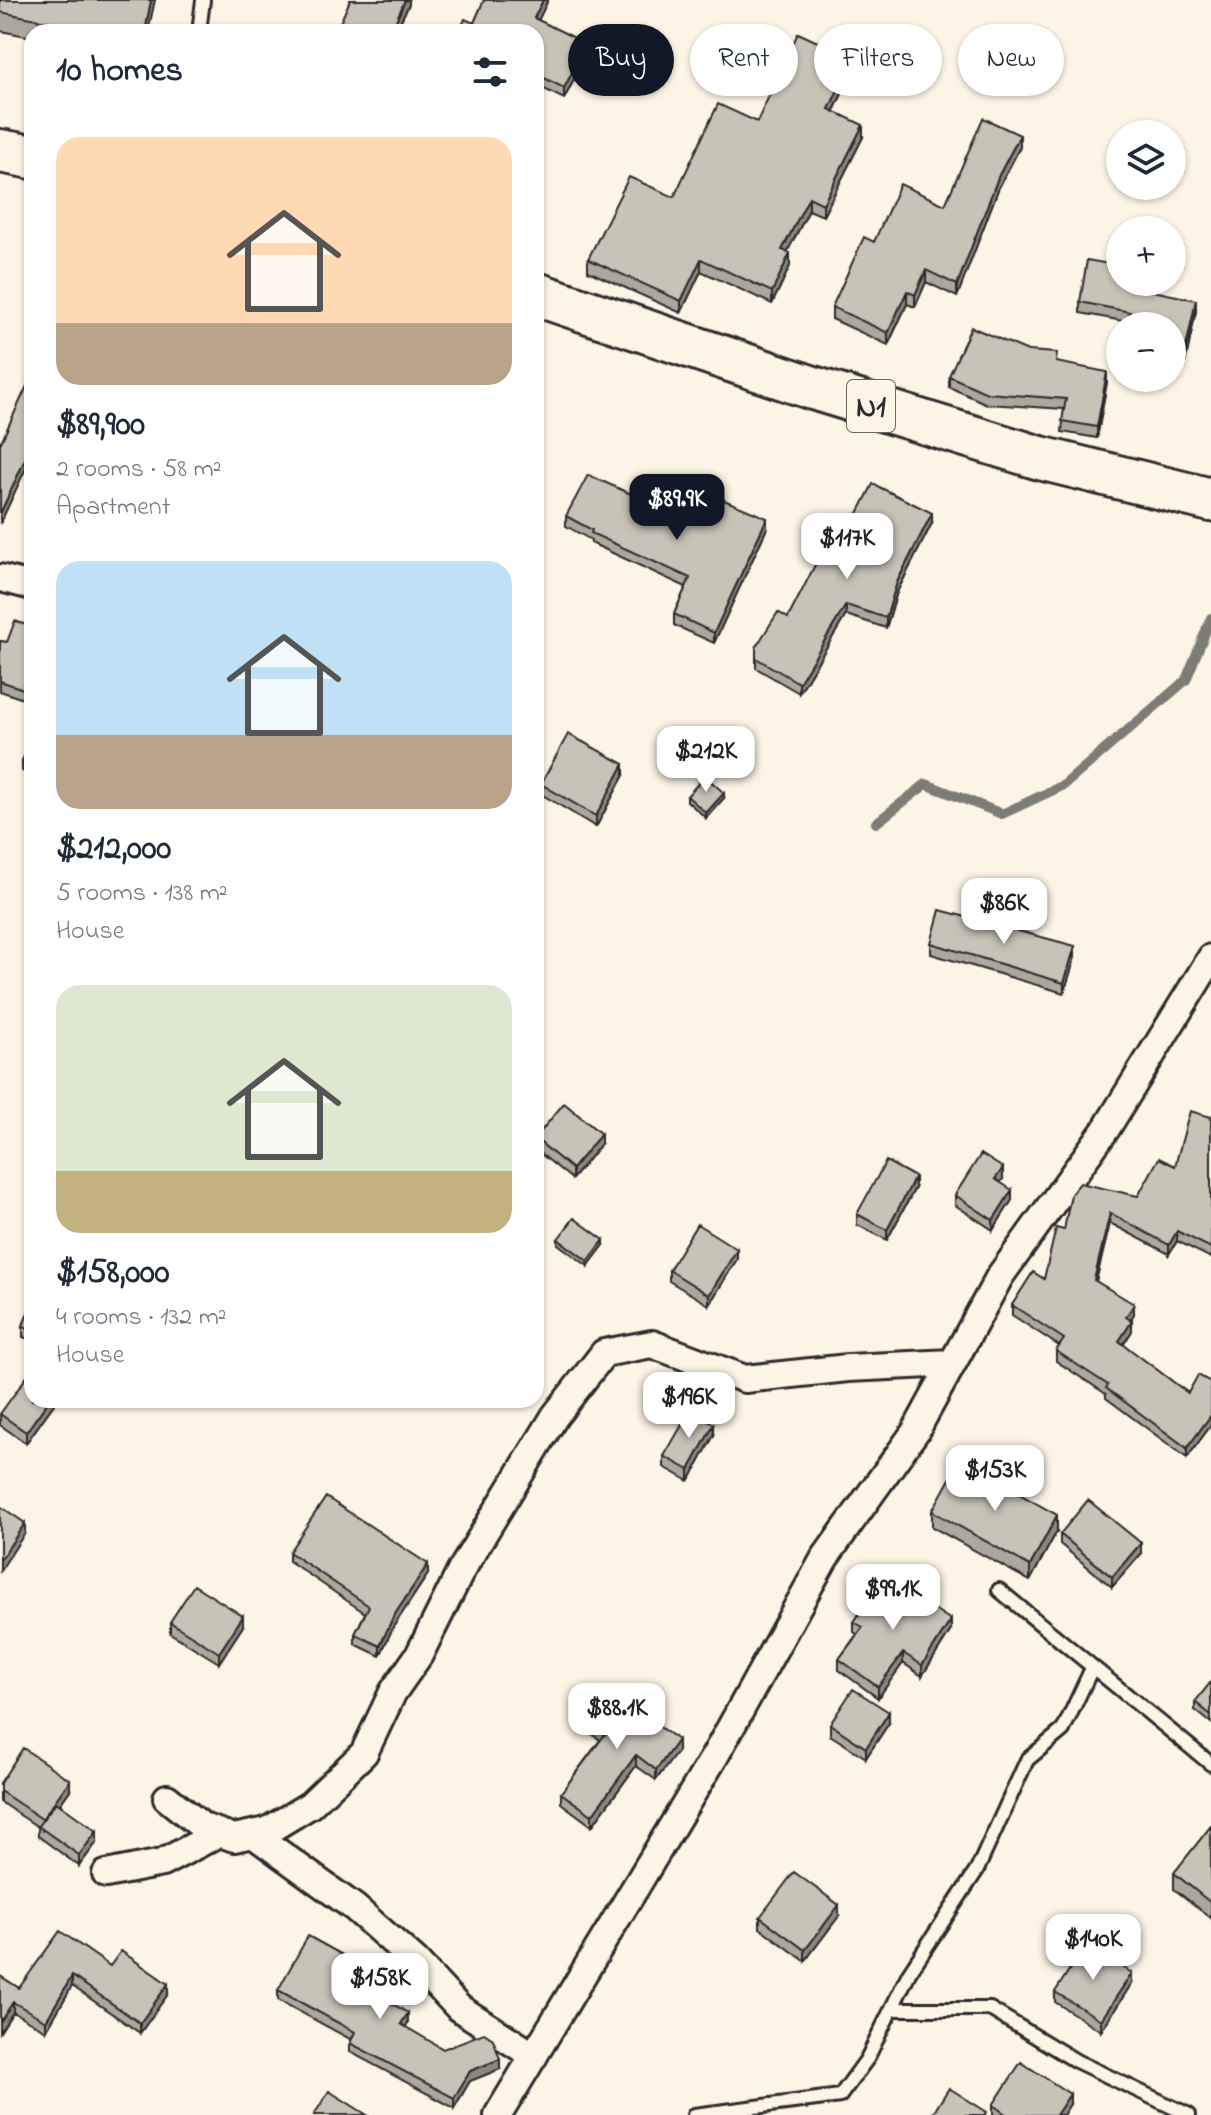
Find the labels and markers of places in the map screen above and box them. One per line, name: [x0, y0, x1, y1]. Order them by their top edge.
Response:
pin: $89.9K: [612, 474, 742, 542]
pin: $117K: [791, 513, 903, 581]
pin: $212K: [650, 726, 762, 794]
pin: $86K: [957, 878, 1051, 946]
pin: $196K: [633, 1372, 745, 1440]
pin: $153K: [939, 1445, 1051, 1513]
pin: $99.1K: [828, 1564, 958, 1632]
pin: $88.1K: [552, 1683, 682, 1751]
pin: $140K: [1037, 1914, 1149, 1982]
pin: $158K: [324, 1953, 436, 2021]

